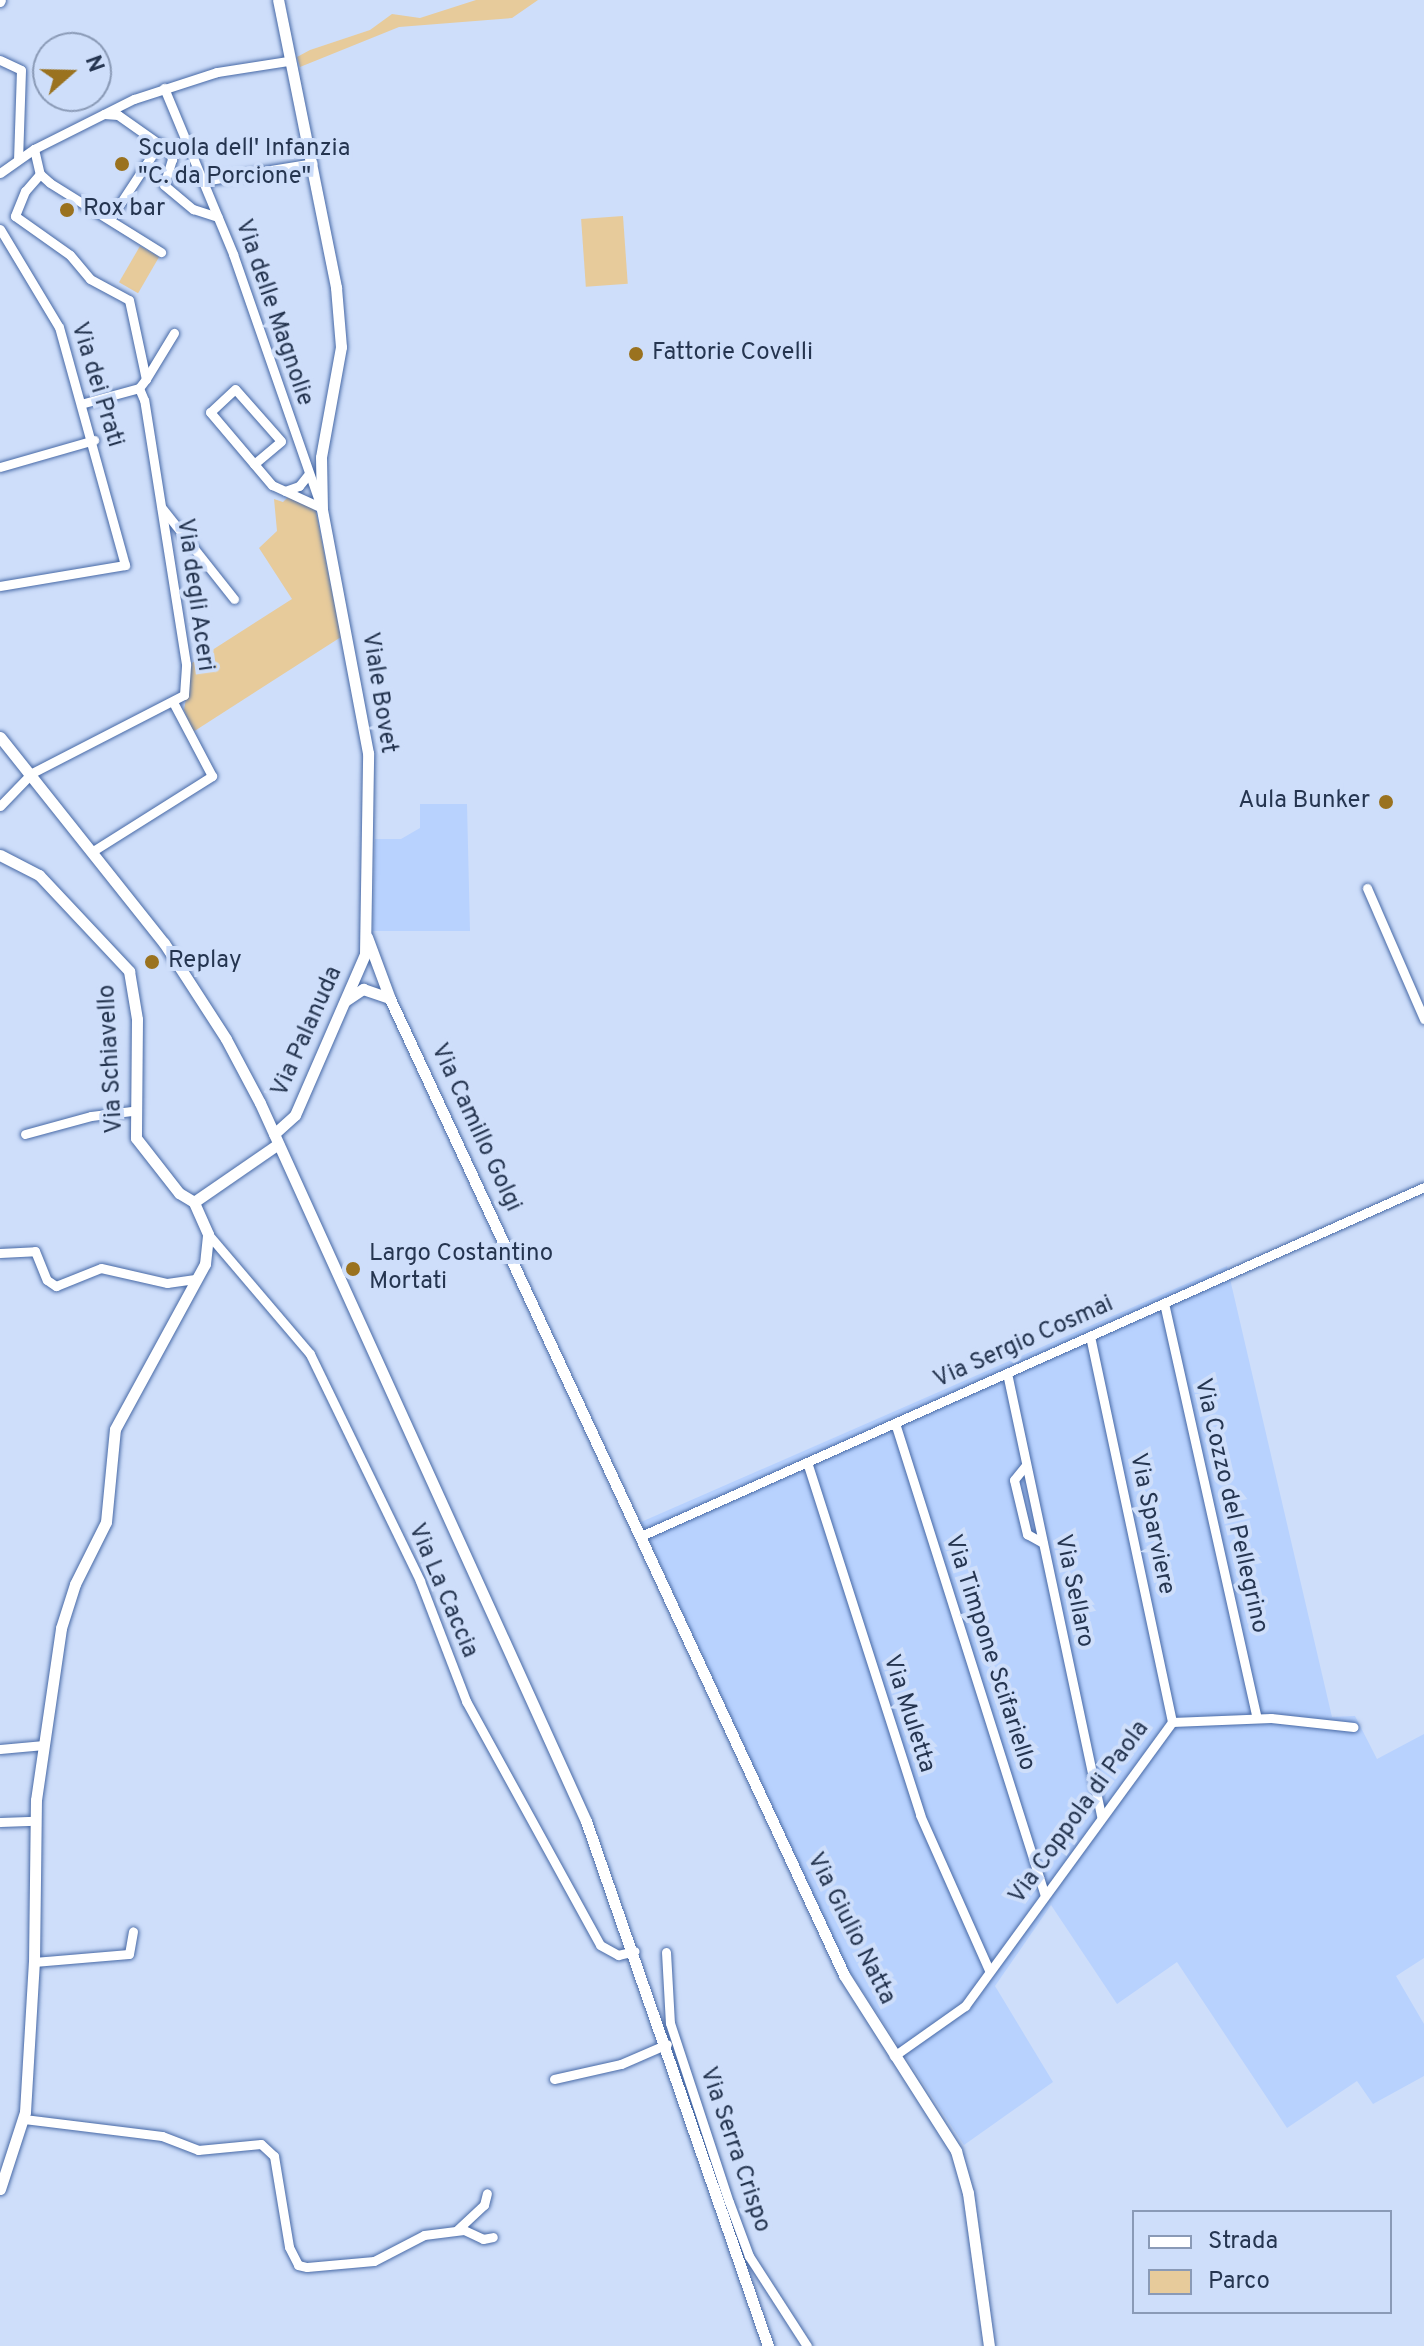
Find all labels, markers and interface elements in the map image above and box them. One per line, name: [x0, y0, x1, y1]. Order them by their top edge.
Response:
north arrow: [32, 32, 112, 112]
text: N: [78, 52, 109, 76]
place label: Scuola dell' Infanzia "C. da Porcione": [138, 136, 350, 192]
marker: Scuola dell' Infanzia "C. da Porcione": [113, 155, 131, 173]
place label: Rox bar: [83, 196, 165, 224]
marker: Rox bar: [58, 201, 76, 219]
street label: Via delle Magnolie: [228, 216, 318, 410]
street label: Via dei Prati: [63, 319, 129, 451]
place label: Fattorie Covelli: [652, 340, 813, 368]
marker: Fattorie Covelli: [627, 345, 645, 363]
street label: Via degli Aceri: [169, 516, 219, 674]
street label: Viale Bovet: [354, 630, 402, 756]
place label: Aula Bunker: [1238, 788, 1370, 816]
marker: Aula Bunker: [1377, 793, 1395, 811]
place label: Replay: [168, 948, 242, 976]
marker: Replay: [143, 953, 161, 971]
street label: Via Palanuda: [266, 962, 350, 1102]
street label: Via Schiavello: [94, 984, 130, 1134]
street label: Via Camillo Golgi: [423, 1039, 527, 1217]
place label: Largo Costantino Mortati: [369, 1241, 553, 1297]
marker: Largo Costantino Mortati: [344, 1260, 362, 1278]
street label: Via Sergio Cosmai: [930, 1290, 1118, 1396]
street label: Via Cozzo del Pellegrino: [1187, 1376, 1273, 1636]
street label: Via Sparviere: [1122, 1451, 1180, 1597]
street label: Via La Caccia: [401, 1520, 483, 1662]
street label: Via Timpone Scifariello: [937, 1531, 1041, 1775]
street label: Via Sellaro: [1047, 1532, 1099, 1650]
street label: Via Muletta: [875, 1652, 941, 1776]
street label: Via Coppola di Paola: [1004, 1716, 1156, 1910]
street label: Via Giulio Natta: [799, 1848, 901, 2010]
street label: Via Serra Crispo: [692, 2064, 776, 2236]
legend: [1132, 2210, 1392, 2314]
text: Strada: [1208, 2227, 1278, 2257]
text: Parco: [1208, 2267, 1270, 2297]

